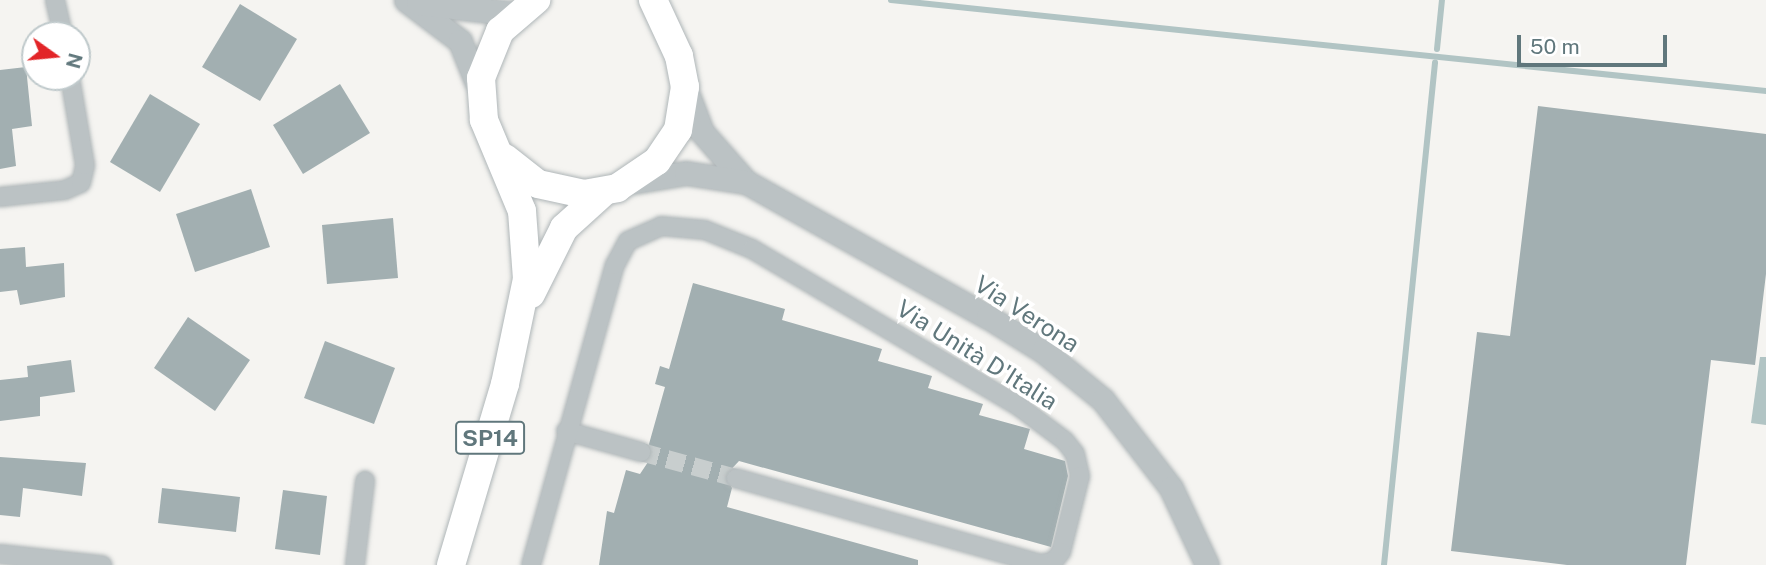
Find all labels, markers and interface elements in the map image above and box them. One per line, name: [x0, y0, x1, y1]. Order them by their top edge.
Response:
north arrow: [21, 21, 91, 91]
scale bar: [1521, 21, 1672, 65]
text: 50 m: [1530, 34, 1580, 59]
text: N: [62, 51, 87, 71]
street label: Via Verona: [969, 269, 1085, 359]
street label: Via Unità D'Italia: [891, 294, 1063, 416]
road number: SP14: [455, 418, 525, 458]

